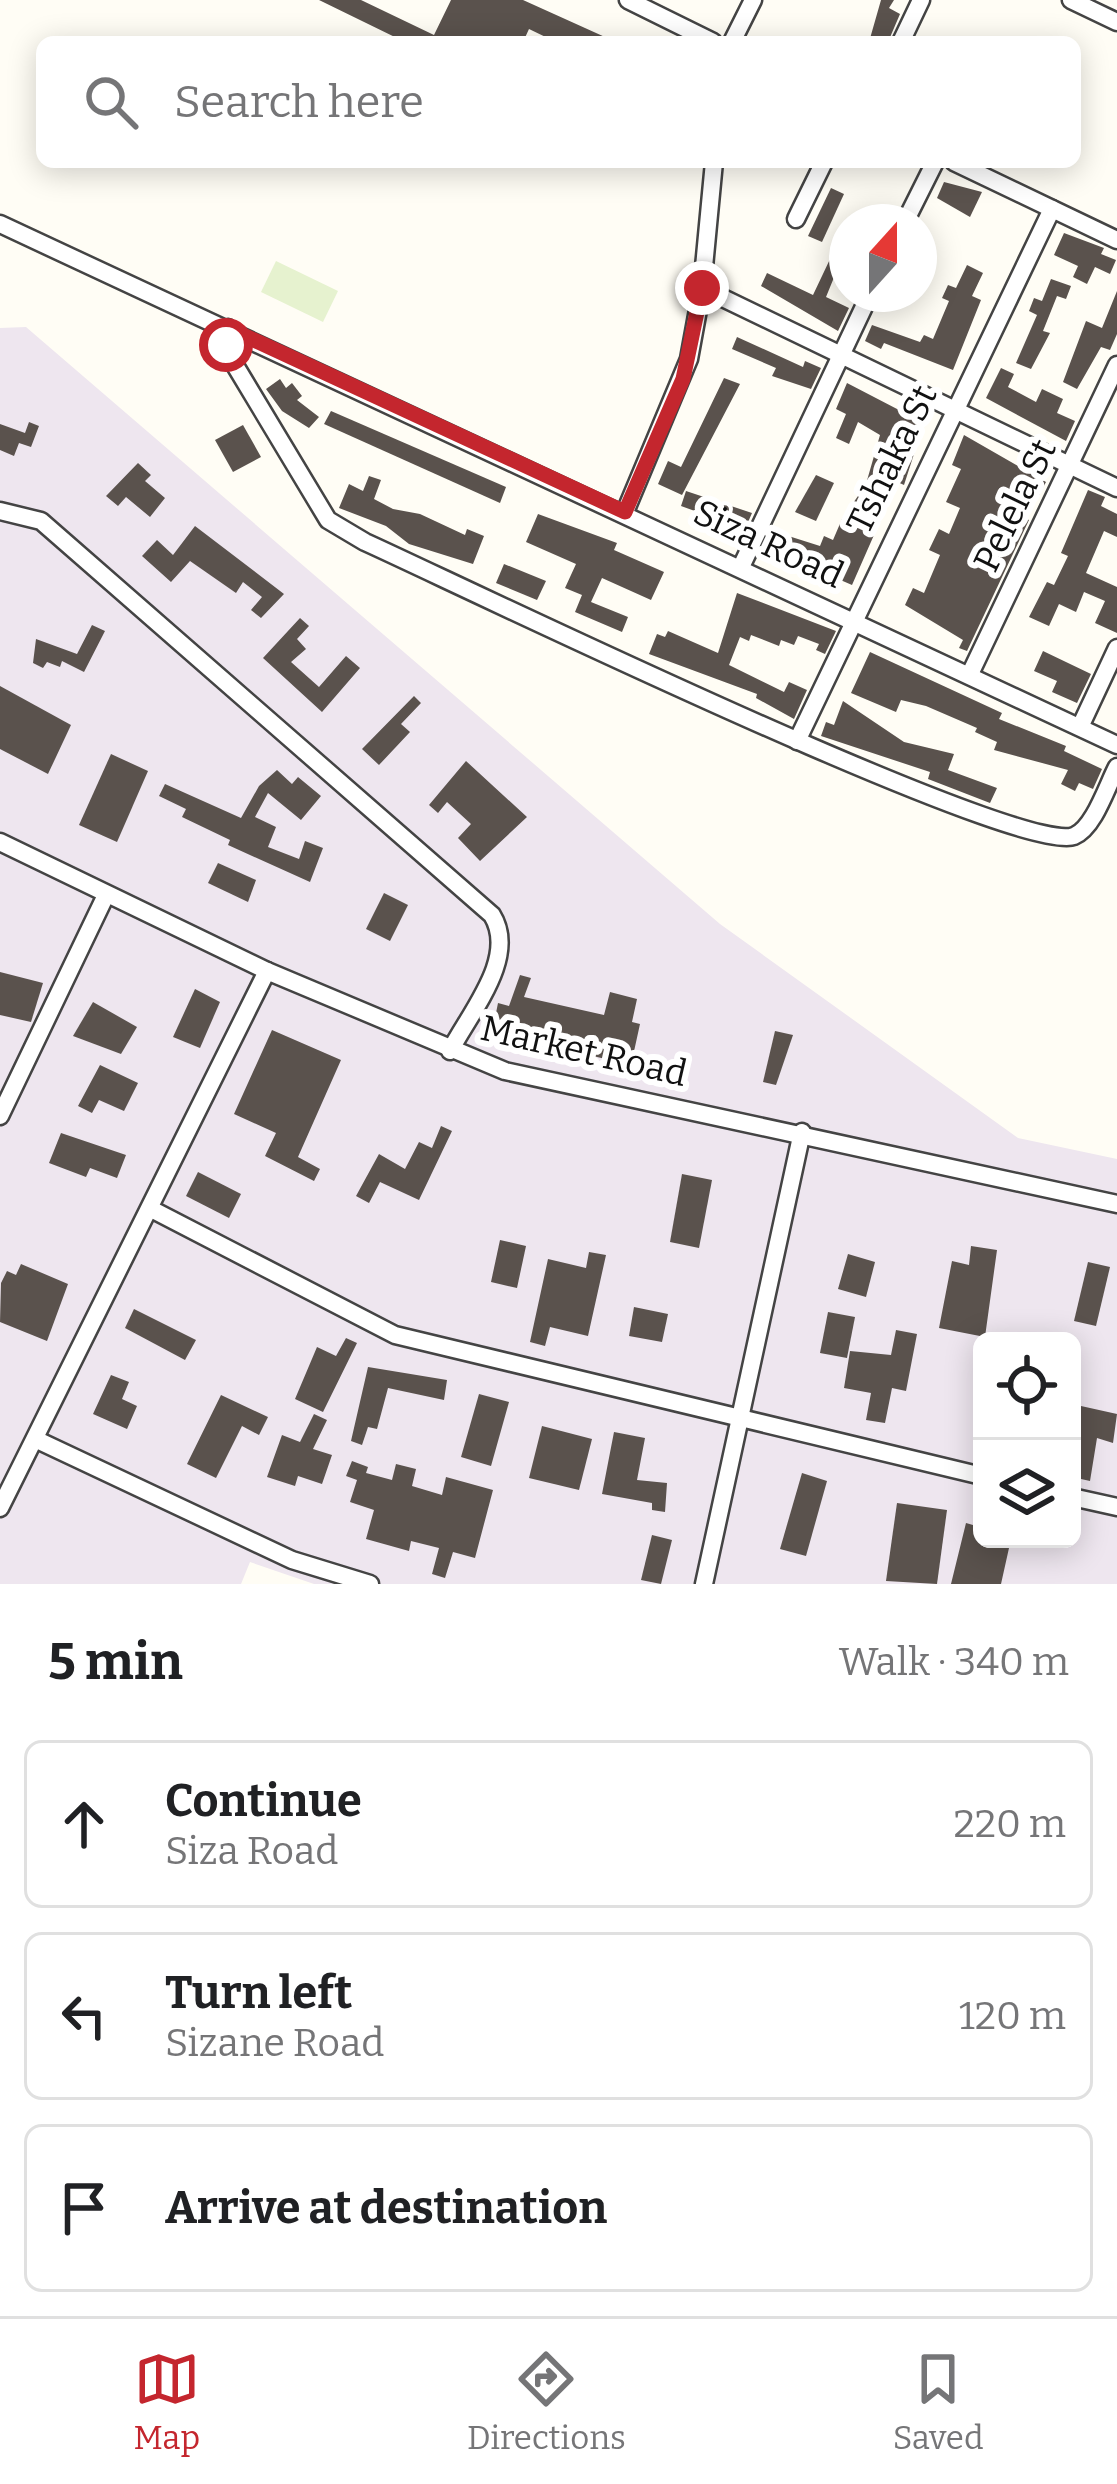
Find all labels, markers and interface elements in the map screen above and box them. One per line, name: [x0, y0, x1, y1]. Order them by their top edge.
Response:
search box: [36, 36, 1081, 168]
icon: search: [78, 69, 144, 135]
text: Search here: [174, 75, 424, 129]
north arrow: [829, 204, 937, 312]
route end: [675, 261, 729, 315]
route start: [199, 318, 253, 372]
street label: Tshaka St: [837, 378, 947, 541]
street label: Pelela St: [964, 432, 1066, 579]
street label: Siza Road: [687, 490, 850, 598]
street label: Market Road: [476, 1006, 691, 1096]
map controls: [973, 1332, 1081, 1548]
button: locate: [973, 1332, 1081, 1440]
button: layers: [973, 1440, 1081, 1548]
text: 5 min: [48, 1631, 183, 1693]
text: Walk · 340 m: [839, 1639, 1069, 1685]
text: Continue: [165, 1774, 362, 1828]
icon: ahead: [51, 1791, 117, 1857]
text: 220 m: [954, 1801, 1066, 1847]
text: Siza Road: [165, 1828, 338, 1874]
text: Turn left: [165, 1966, 352, 2020]
icon: left: [51, 1983, 117, 2049]
text: 120 m: [959, 1993, 1066, 2039]
text: Sizane Road: [165, 2020, 384, 2066]
icon: arrive: [51, 2175, 117, 2241]
text: Arrive at destination: [165, 2181, 607, 2235]
tab: Map: [134, 2346, 200, 2458]
tab: Directions: [467, 2346, 626, 2458]
tab: Saved: [893, 2346, 983, 2458]

